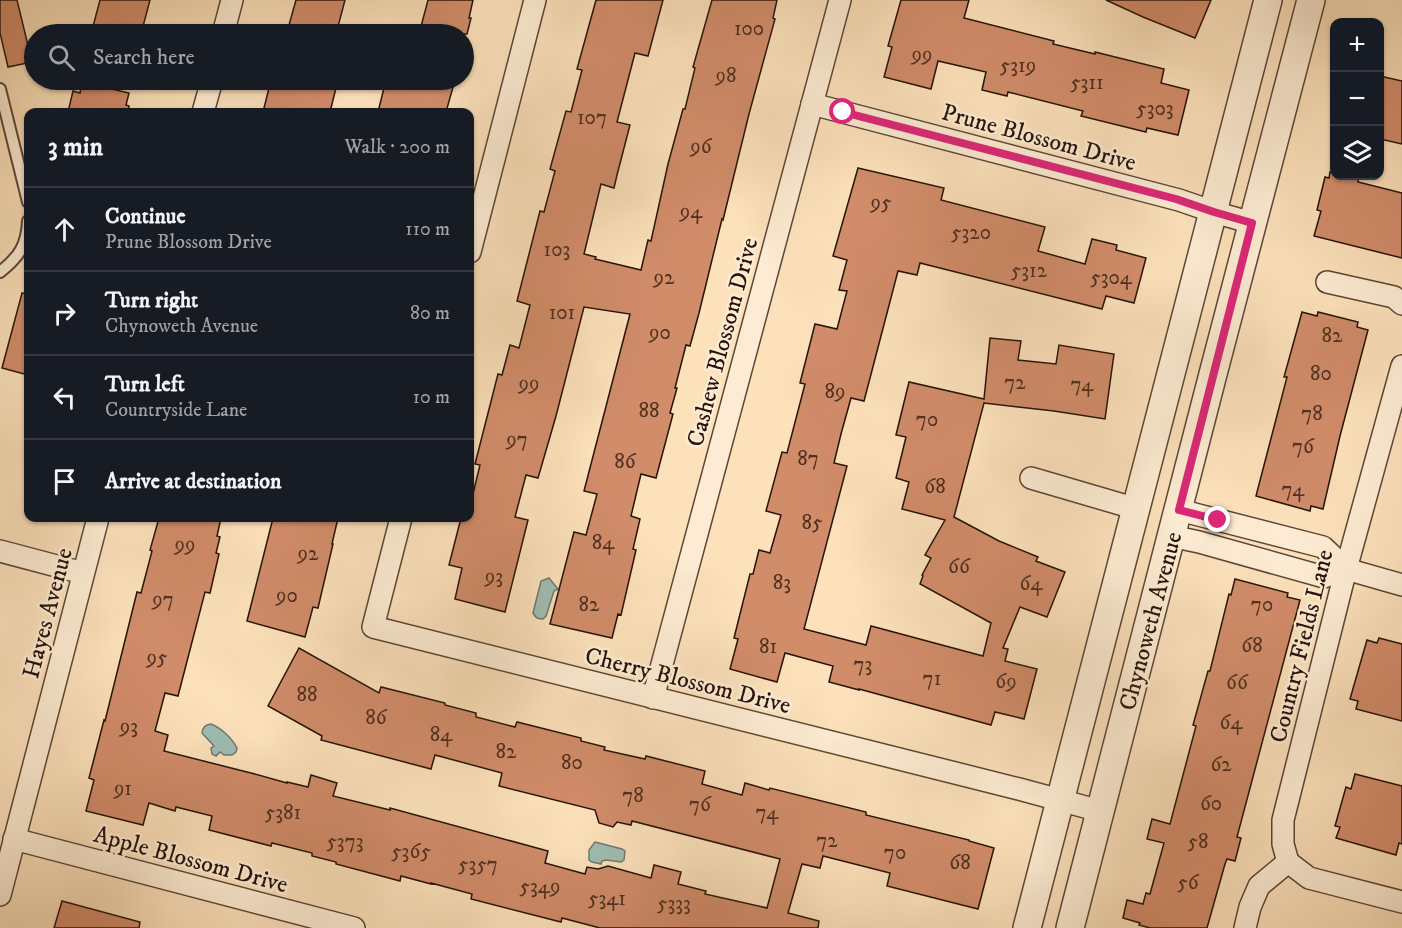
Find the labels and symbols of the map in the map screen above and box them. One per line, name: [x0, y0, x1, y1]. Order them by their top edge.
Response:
house number: 100: [734, 16, 764, 42]
house number: 99: [911, 42, 932, 68]
house number: 5319: [1000, 53, 1036, 79]
house number: 98: [715, 63, 737, 89]
house number: 5311: [1070, 70, 1104, 96]
house number: 5303: [1136, 96, 1174, 122]
route start: [829, 98, 855, 124]
street label: Prune Blossom Drive: [938, 98, 1139, 178]
house number: 107: [577, 105, 607, 131]
house number: 96: [689, 134, 713, 160]
house number: 95: [870, 190, 891, 216]
house number: 94: [679, 199, 703, 225]
house number: 5320: [951, 220, 991, 246]
street label: Cashew Blossom Drive: [681, 234, 765, 450]
house number: 103: [544, 237, 570, 263]
house number: 5312: [1011, 258, 1048, 284]
house number: 92: [653, 265, 675, 291]
house number: 5304: [1090, 265, 1133, 291]
house number: 101: [549, 300, 575, 326]
house number: 90: [648, 320, 671, 346]
house number: 82: [1322, 323, 1343, 349]
house number: 80: [1310, 361, 1332, 387]
house number: 72: [1004, 370, 1026, 396]
house number: 99: [518, 371, 539, 397]
house number: 74: [1071, 372, 1094, 398]
house number: 89: [825, 379, 846, 405]
house number: 88: [638, 398, 660, 424]
house number: 78: [1301, 401, 1323, 427]
house number: 70: [916, 407, 938, 433]
house number: 97: [505, 427, 528, 453]
house number: 76: [1292, 434, 1315, 460]
house number: 87: [797, 446, 819, 472]
house number: 86: [614, 449, 637, 475]
house number: 68: [924, 474, 946, 500]
house number: 74: [1282, 477, 1305, 503]
route end: [1204, 506, 1230, 532]
house number: 85: [802, 510, 822, 536]
street label: Chynoweth Avenue: [1113, 529, 1189, 714]
house number: 84: [592, 530, 615, 556]
house number: 99: [174, 532, 195, 558]
house number: 92: [297, 541, 319, 567]
street label: Hayes Avenue: [16, 545, 80, 682]
street label: Country Fields Lane: [1263, 547, 1340, 746]
house number: 66: [948, 554, 971, 580]
house number: 93: [484, 564, 503, 590]
house number: 83: [773, 570, 791, 596]
house number: 64: [1019, 571, 1043, 597]
house number: 90: [275, 583, 298, 609]
house number: 97: [151, 587, 174, 613]
house number: 82: [579, 592, 600, 618]
house number: 70: [1251, 592, 1273, 618]
house number: 68: [1241, 633, 1263, 659]
house number: 81: [759, 634, 777, 660]
street label: Cherry Blossom Drive: [582, 641, 794, 721]
house number: 95: [146, 645, 167, 671]
house number: 73: [854, 652, 872, 678]
house number: 71: [923, 666, 941, 692]
house number: 69: [995, 669, 1017, 695]
house number: 66: [1226, 670, 1249, 696]
house number: 88: [296, 682, 318, 708]
house number: 86: [365, 705, 388, 731]
house number: 64: [1219, 710, 1243, 736]
house number: 93: [119, 714, 138, 740]
house number: 84: [430, 722, 453, 748]
house number: 82: [496, 739, 517, 765]
house number: 80: [561, 750, 583, 776]
house number: 62: [1210, 752, 1232, 778]
house number: 91: [113, 776, 132, 802]
house number: 78: [622, 783, 644, 809]
house number: 60: [1200, 791, 1222, 817]
house number: 76: [689, 792, 712, 818]
house number: 5381: [265, 800, 301, 826]
house number: 74: [756, 800, 779, 826]
street label: Apple Blossom Drive: [90, 820, 291, 900]
house number: 72: [816, 828, 838, 854]
house number: 5373: [326, 829, 364, 855]
house number: 58: [1188, 829, 1208, 855]
house number: 5365: [391, 839, 431, 865]
house number: 70: [884, 840, 906, 866]
house number: 68: [949, 850, 971, 876]
house number: 5357: [458, 852, 498, 878]
house number: 56: [1177, 870, 1200, 896]
house number: 5349: [520, 874, 560, 900]
house number: 5341: [588, 886, 626, 912]
house number: 5333: [657, 891, 691, 917]

